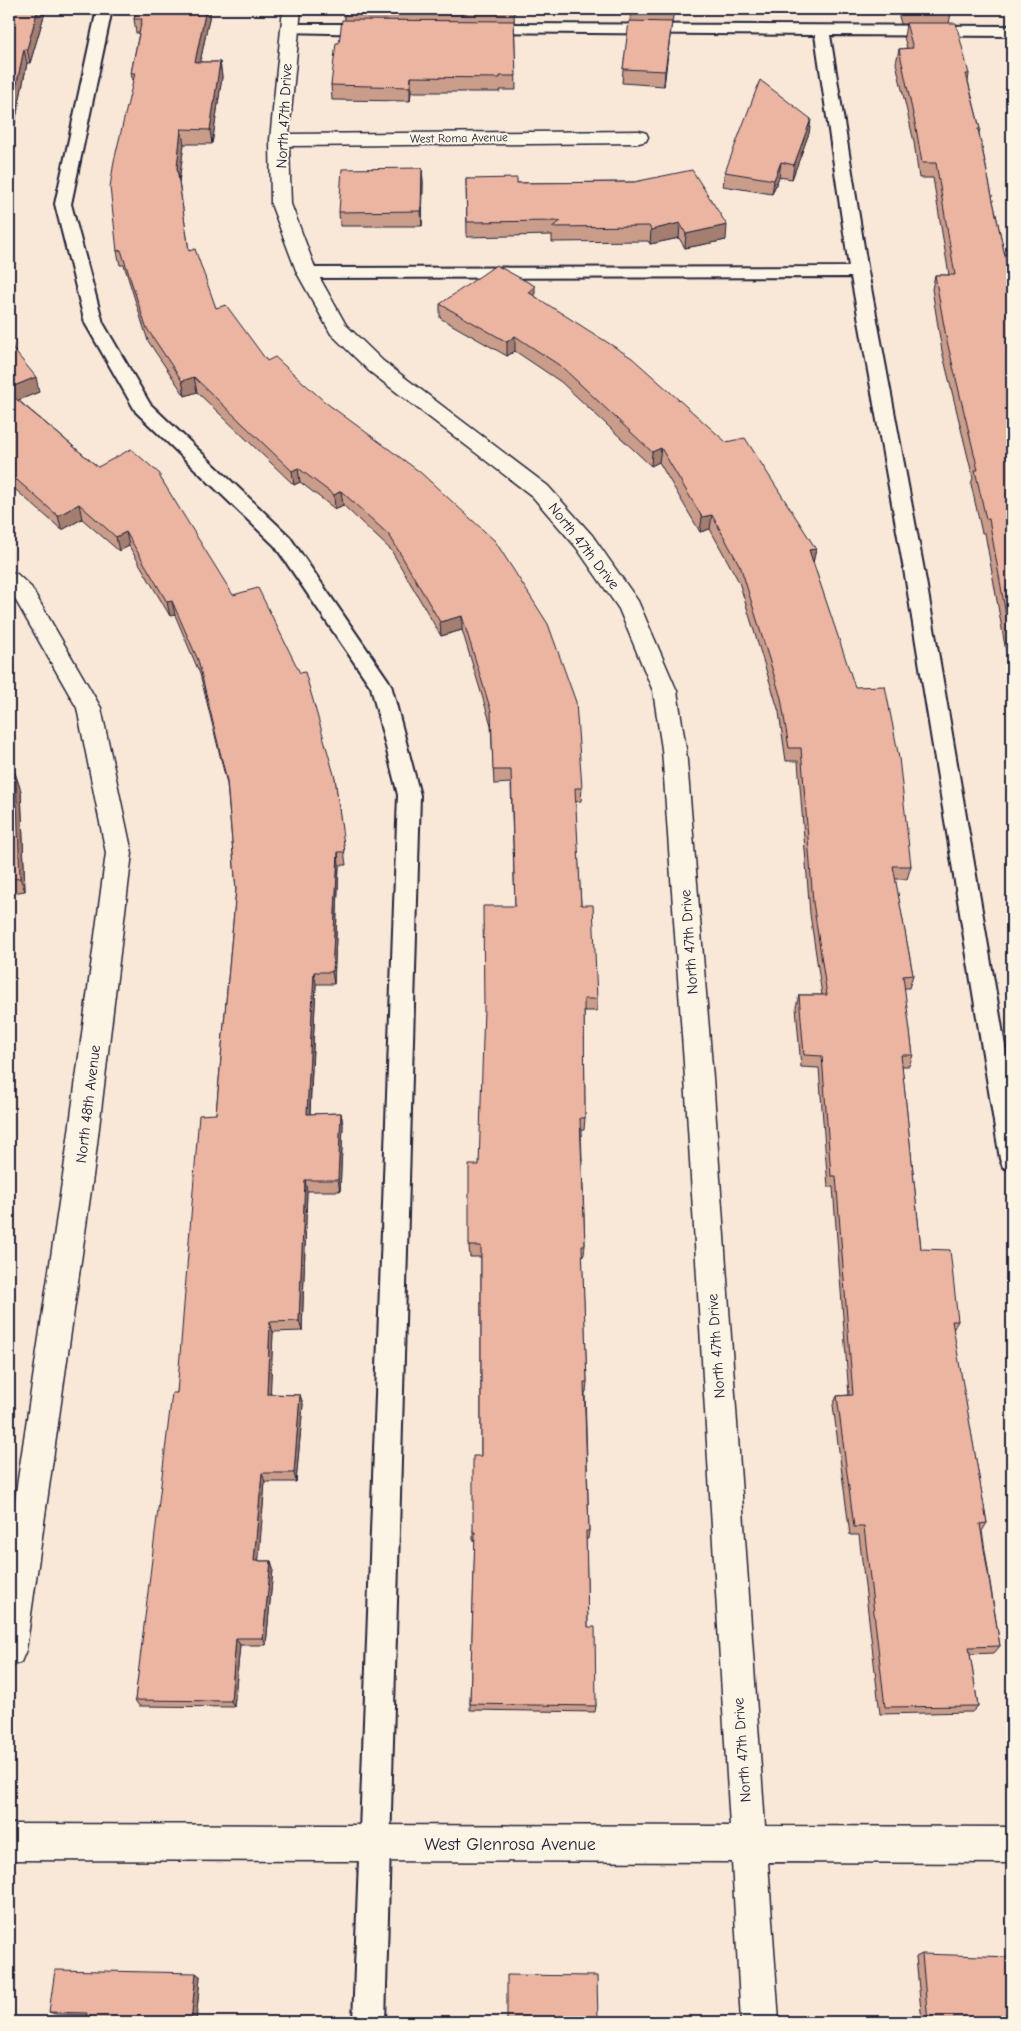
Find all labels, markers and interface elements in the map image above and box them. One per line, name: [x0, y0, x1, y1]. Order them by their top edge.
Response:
street label: North 47th Drive: [272, 63, 296, 169]
street label: West Roma Avenue: [410, 130, 508, 146]
street label: North 47th Drive: [545, 499, 624, 593]
street label: North 47th Drive: [676, 888, 702, 995]
street label: North 48th Avenue: [72, 1043, 104, 1164]
street label: North 47th Drive: [703, 1292, 729, 1399]
street label: North 47th Drive: [729, 1696, 755, 1803]
street label: West Glenrosa Avenue: [424, 1834, 596, 1855]

